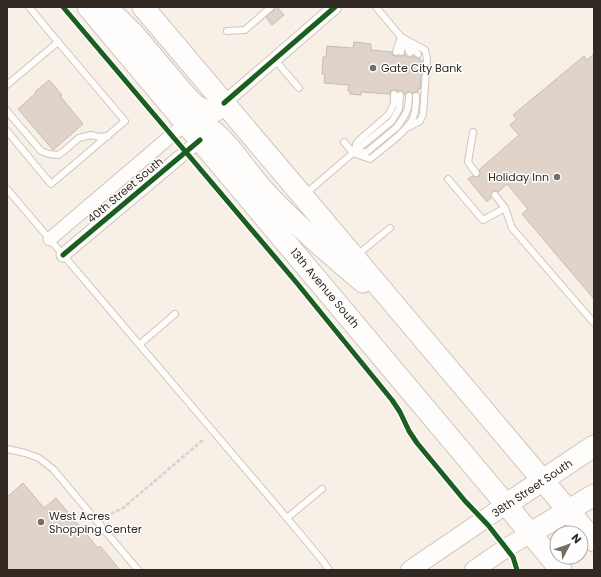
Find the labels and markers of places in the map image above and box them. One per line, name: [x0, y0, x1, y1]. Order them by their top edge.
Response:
place label: Gate City Bank: [381, 60, 462, 76]
marker: Gate City Bank: [368, 63, 378, 73]
place label: Holiday Inn: [488, 169, 549, 185]
marker: Holiday Inn: [552, 172, 562, 182]
place label: West Acres Shopping Center: [49, 508, 142, 537]
marker: West Acres Shopping Center: [36, 517, 46, 527]

